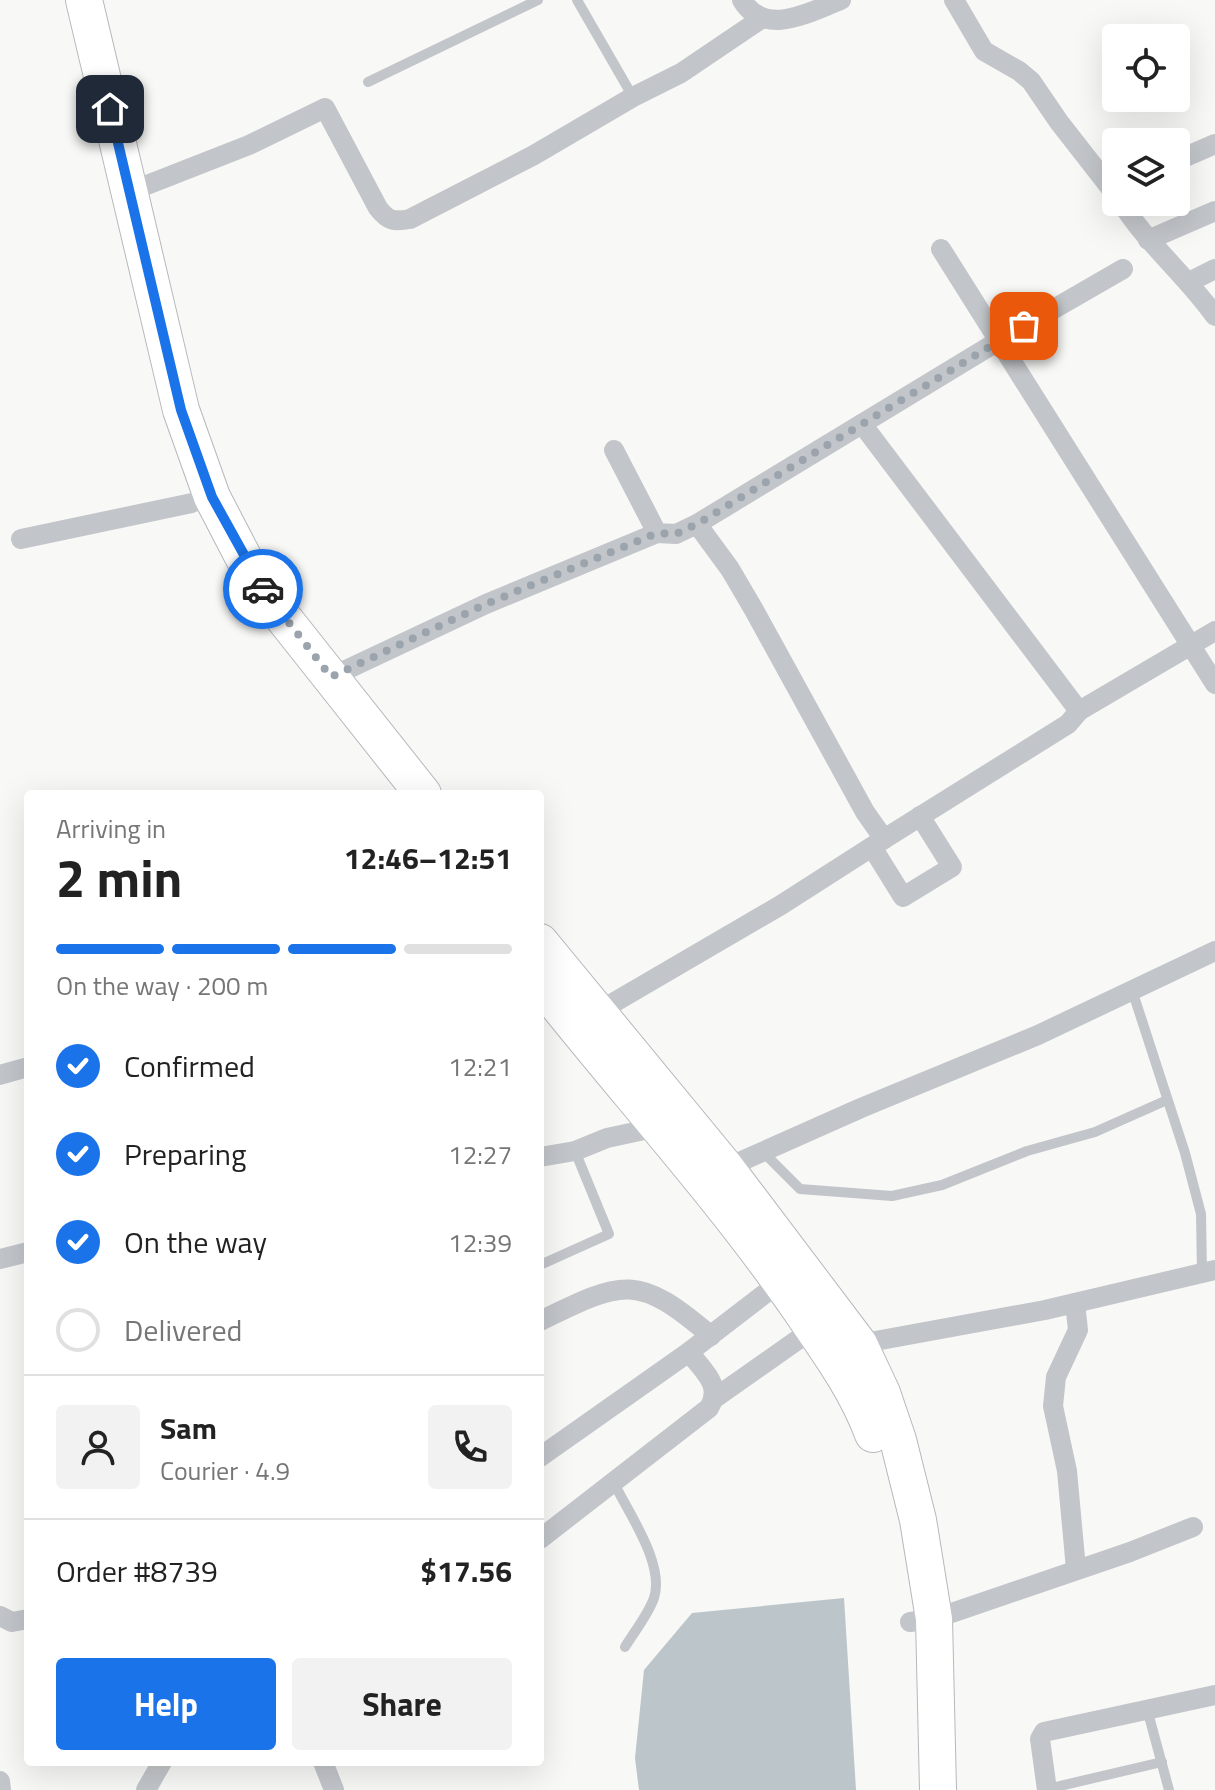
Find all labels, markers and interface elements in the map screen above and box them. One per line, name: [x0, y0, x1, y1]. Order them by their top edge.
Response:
map controls: [1102, 24, 1190, 216]
button: locate: [1102, 24, 1190, 112]
pin: [76, 75, 144, 143]
icon: home: [88, 87, 132, 131]
button: layers: [1102, 128, 1190, 216]
pin: [990, 292, 1058, 360]
icon: bag: [1002, 304, 1046, 348]
courier: [223, 549, 303, 629]
icon: car: [241, 567, 285, 611]
text: Arriving in: [56, 809, 166, 848]
text: 12:46–12:51: [344, 835, 512, 881]
text: 2 min: [56, 838, 182, 917]
text: On the way · 200 m: [56, 966, 268, 1005]
text: Confirmed: [124, 1043, 255, 1089]
icon: check: [56, 1044, 100, 1088]
text: 12:21: [448, 1047, 512, 1086]
text: Preparing: [124, 1131, 246, 1177]
icon: check: [56, 1132, 100, 1176]
text: 12:27: [448, 1135, 512, 1174]
text: On the way: [124, 1219, 267, 1265]
icon: check: [56, 1220, 100, 1264]
text: 12:39: [448, 1223, 512, 1262]
text: Delivered: [124, 1307, 242, 1353]
button: person: [56, 1405, 140, 1489]
text: Sam: [160, 1405, 217, 1451]
button: phone: [428, 1405, 512, 1489]
text: Courier · 4.9: [160, 1451, 290, 1490]
text: Order #8739: [56, 1548, 218, 1594]
text: $17.56: [420, 1548, 512, 1594]
button: Help: [56, 1658, 276, 1750]
button: Share: [292, 1658, 512, 1750]

